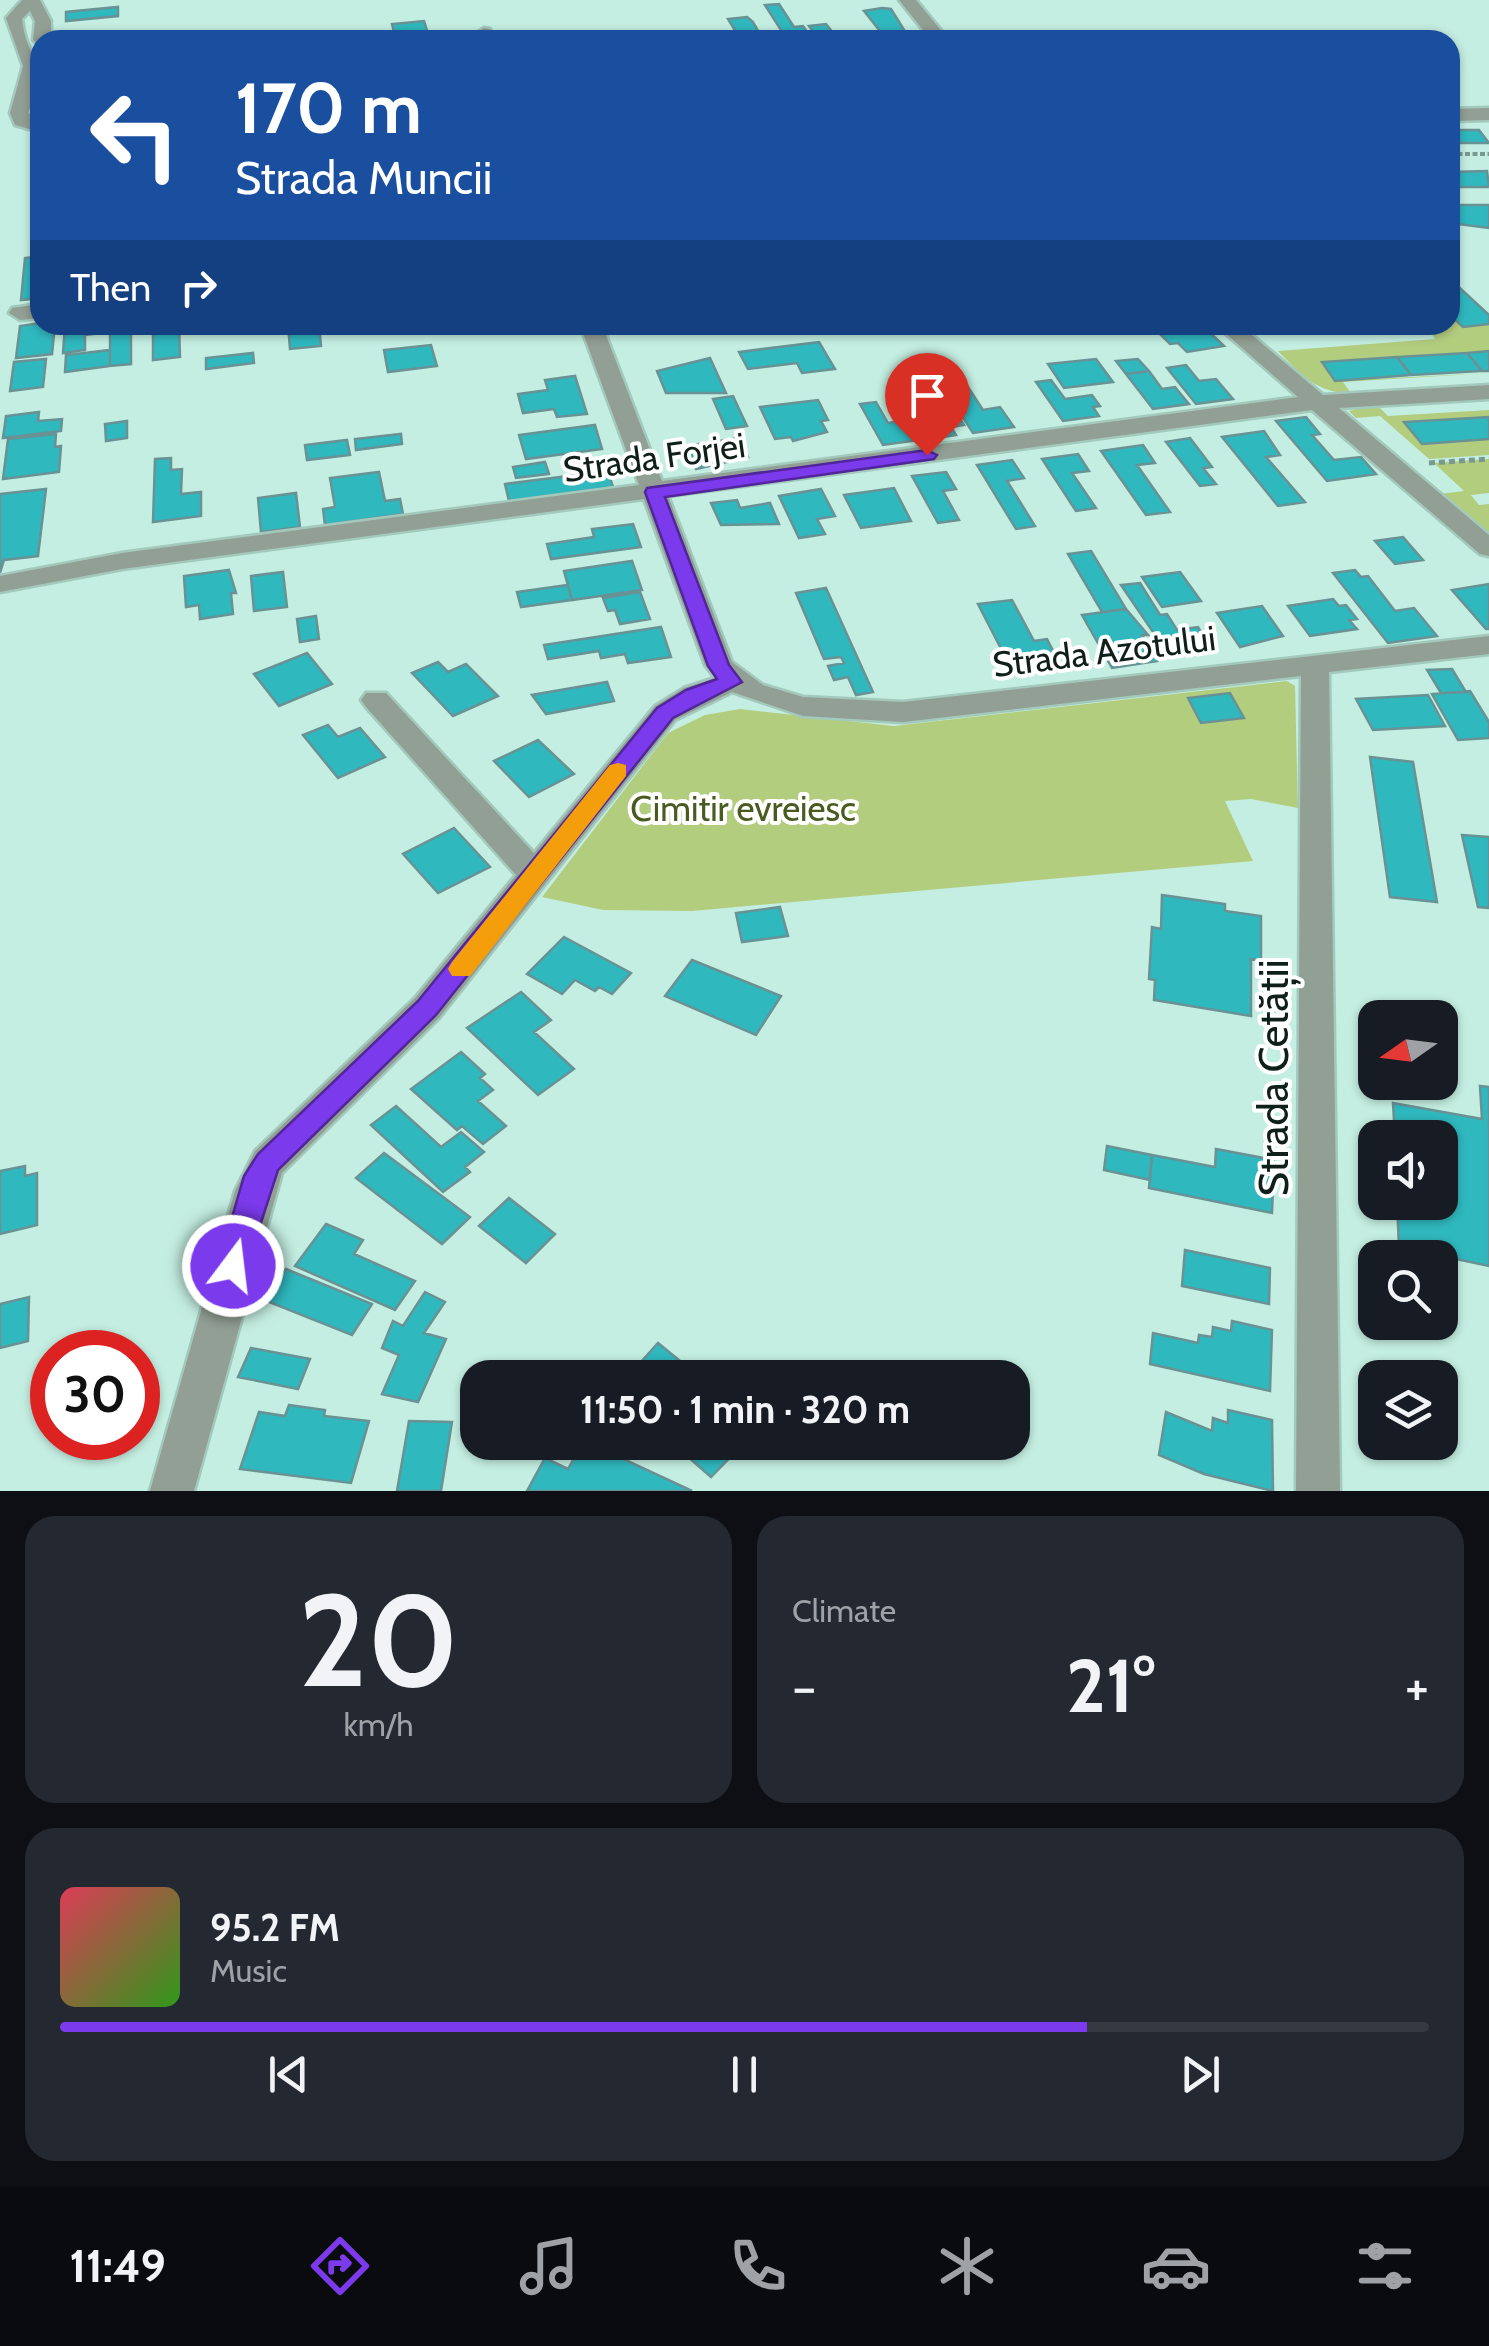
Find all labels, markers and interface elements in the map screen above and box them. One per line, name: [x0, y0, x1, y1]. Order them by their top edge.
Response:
text: 170 m: [235, 65, 422, 151]
icon: left: [70, 70, 200, 200]
text: Strada Muncii: [235, 151, 492, 205]
icon: right: [171, 260, 226, 315]
text: Then: [70, 264, 151, 311]
pin: [885, 353, 970, 456]
icon: arrive: [900, 368, 955, 423]
street label: Strada Forjei: [560, 423, 748, 491]
street label: Strada Azotului: [990, 616, 1218, 686]
park label: Cimitir evreiesc: [630, 787, 856, 830]
street label: Strada Cetății: [1247, 959, 1301, 1197]
north arrow: [1358, 1000, 1458, 1100]
map controls: [1358, 1000, 1458, 1460]
button: sound: [1358, 1120, 1458, 1220]
position arrow: [181, 1214, 285, 1318]
button: search: [1358, 1240, 1458, 1340]
speed limit sign: 30: [30, 1330, 160, 1460]
button: layers: [1358, 1360, 1458, 1460]
text: 11:50 · 1 min · 320 m: [580, 1386, 910, 1433]
text: 20: [298, 1561, 459, 1719]
text: Climate: [792, 1591, 896, 1630]
text: 21°: [1066, 1640, 1155, 1731]
text: −: [792, 1653, 816, 1720]
text: +: [1405, 1653, 1429, 1720]
text: km/h: [343, 1705, 414, 1744]
text: 95.2 FM: [210, 1904, 340, 1951]
text: Music: [210, 1951, 287, 1990]
icon: previous: [261, 2047, 316, 2102]
icon: pause: [717, 2047, 772, 2102]
icon: next: [1173, 2047, 1228, 2102]
icon: directions: [305, 2231, 375, 2301]
icon: music: [514, 2231, 584, 2301]
icon: phone: [723, 2231, 793, 2301]
icon: climate: [932, 2231, 1002, 2301]
icon: car: [1141, 2231, 1211, 2301]
icon: filters: [1350, 2231, 1420, 2301]
text: 11:49: [69, 2239, 166, 2293]

